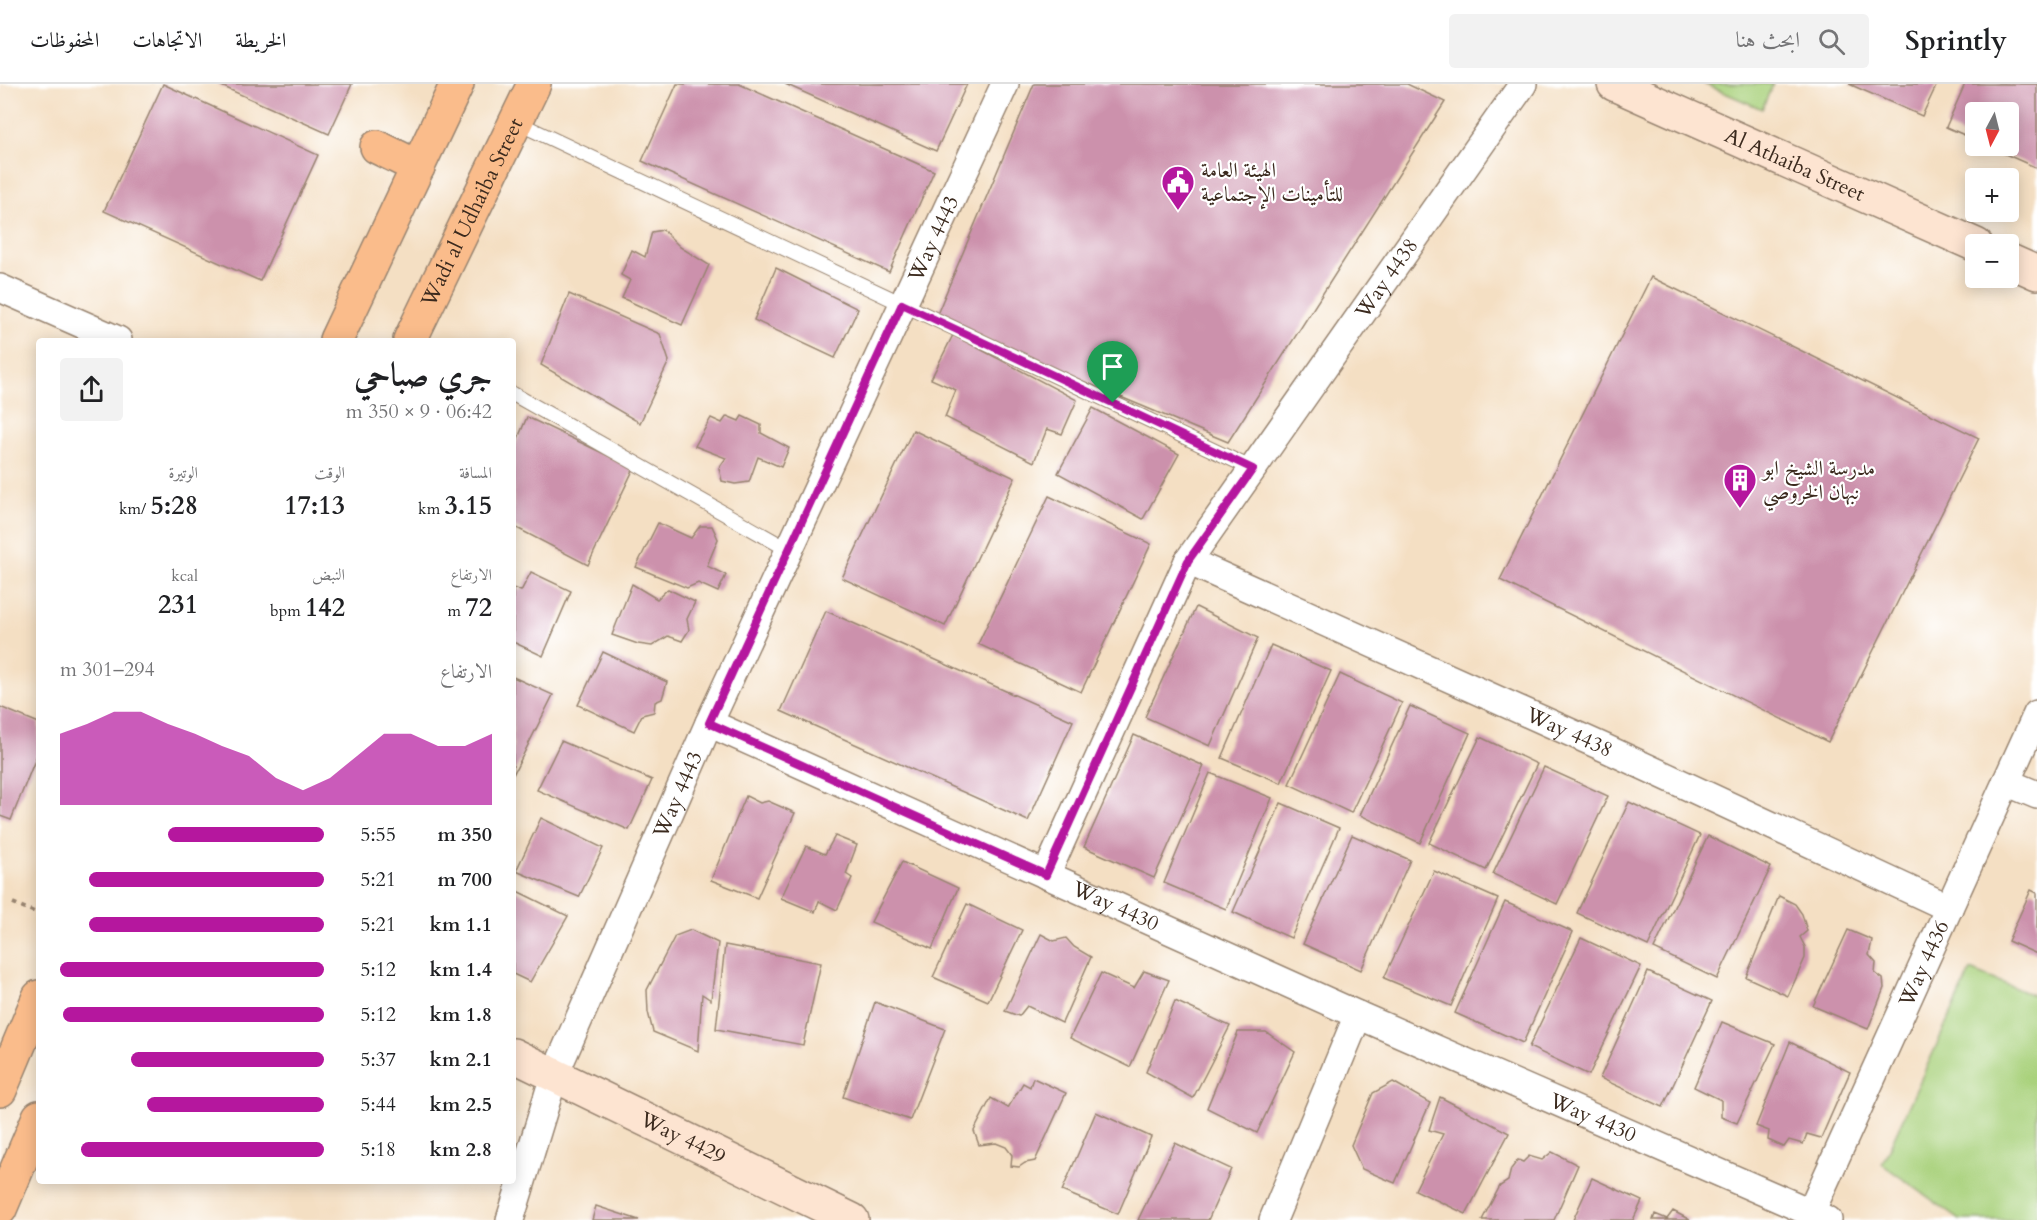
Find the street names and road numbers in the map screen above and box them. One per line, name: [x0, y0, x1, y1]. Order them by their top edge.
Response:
street label: Wadi al Udhaiba Street: [413, 113, 530, 312]
street label: Al Athaiba Street: [1720, 121, 1870, 208]
street label: Way 4443: [900, 191, 966, 287]
street label: Way 4438: [1348, 232, 1425, 325]
street label: Way 4438: [1521, 700, 1617, 764]
street label: Way 4443: [645, 747, 709, 843]
street label: Way 4430: [1067, 873, 1164, 938]
street label: Way 4436: [1891, 915, 1956, 1012]
street label: Way 4430: [1544, 1085, 1641, 1149]
street label: Way 4429: [634, 1104, 731, 1171]

